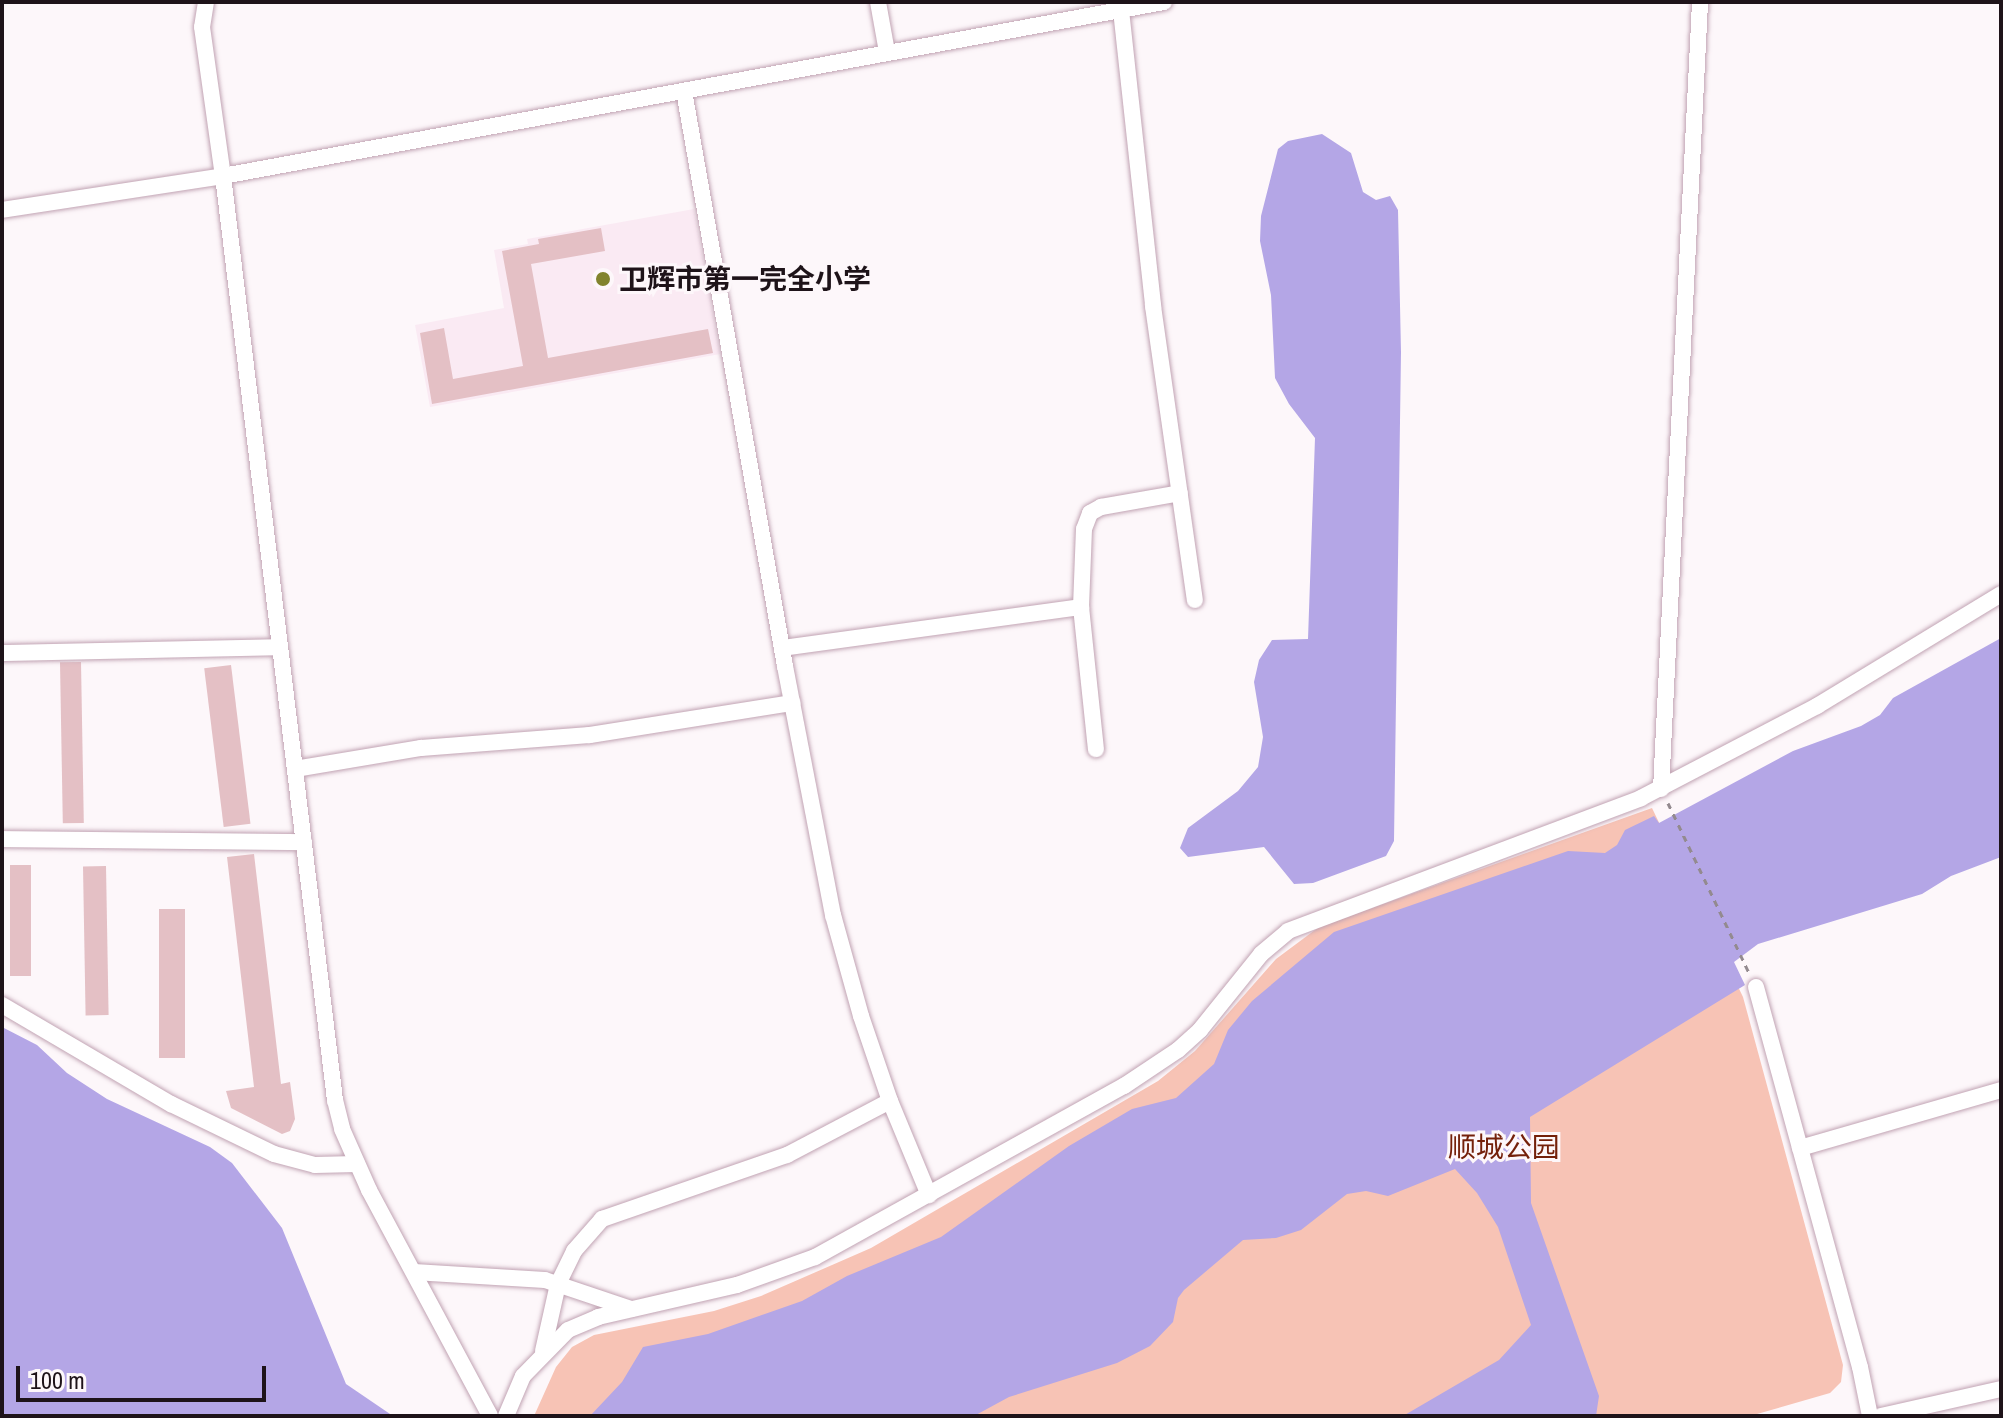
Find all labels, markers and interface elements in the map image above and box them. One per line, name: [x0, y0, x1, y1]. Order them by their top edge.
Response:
place label: 卫辉市第一完全小学: [619, 262, 871, 296]
marker: 卫辉市第一完全小学: [594, 270, 612, 288]
park label: 顺城公园: [1448, 1130, 1560, 1164]
scale bar: [20, 1350, 270, 1400]
text: 100 m: [30, 1364, 85, 1396]

